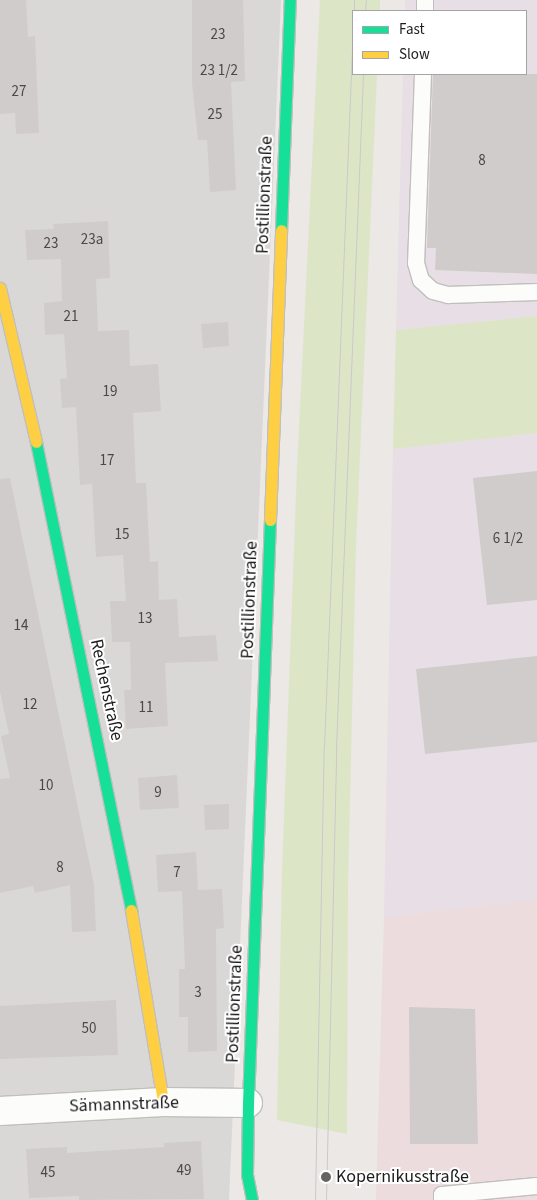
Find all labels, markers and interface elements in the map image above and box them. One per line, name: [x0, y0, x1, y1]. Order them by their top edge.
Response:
legend: [352, 10, 527, 75]
text: Fast: [399, 19, 425, 40]
house number: 23: [211, 26, 225, 44]
text: Slow: [399, 44, 430, 65]
house number: 23 1/2: [200, 62, 238, 80]
house number: 27: [12, 83, 26, 101]
house number: 25: [208, 106, 222, 124]
street label: Postillionstraße: [252, 136, 278, 254]
house number: 8: [478, 152, 486, 170]
house number: 23a: [81, 231, 103, 249]
house number: 23: [44, 235, 58, 253]
house number: 21: [64, 308, 78, 326]
house number: 19: [103, 383, 117, 401]
house number: 17: [100, 452, 114, 470]
house number: 15: [115, 526, 129, 544]
house number: 6 1/2: [493, 530, 523, 548]
street label: Postillionstraße: [237, 541, 263, 659]
house number: 13: [138, 610, 152, 628]
house number: 14: [14, 617, 28, 635]
street label: Rechenstraße: [85, 637, 127, 743]
house number: 12: [23, 696, 37, 714]
house number: 11: [139, 699, 153, 717]
house number: 10: [39, 777, 53, 795]
house number: 9: [154, 784, 162, 802]
house number: 8: [56, 859, 64, 877]
house number: 7: [173, 864, 181, 882]
street label: Postillionstraße: [222, 945, 248, 1063]
house number: 3: [194, 984, 202, 1002]
house number: 50: [82, 1020, 96, 1038]
street label: Sämannstraße: [69, 1092, 179, 1118]
house number: 49: [177, 1162, 191, 1180]
house number: 45: [41, 1164, 55, 1182]
place label: Kopernikusstraße: [336, 1166, 469, 1188]
marker: Kopernikusstraße: [320, 1171, 332, 1183]

